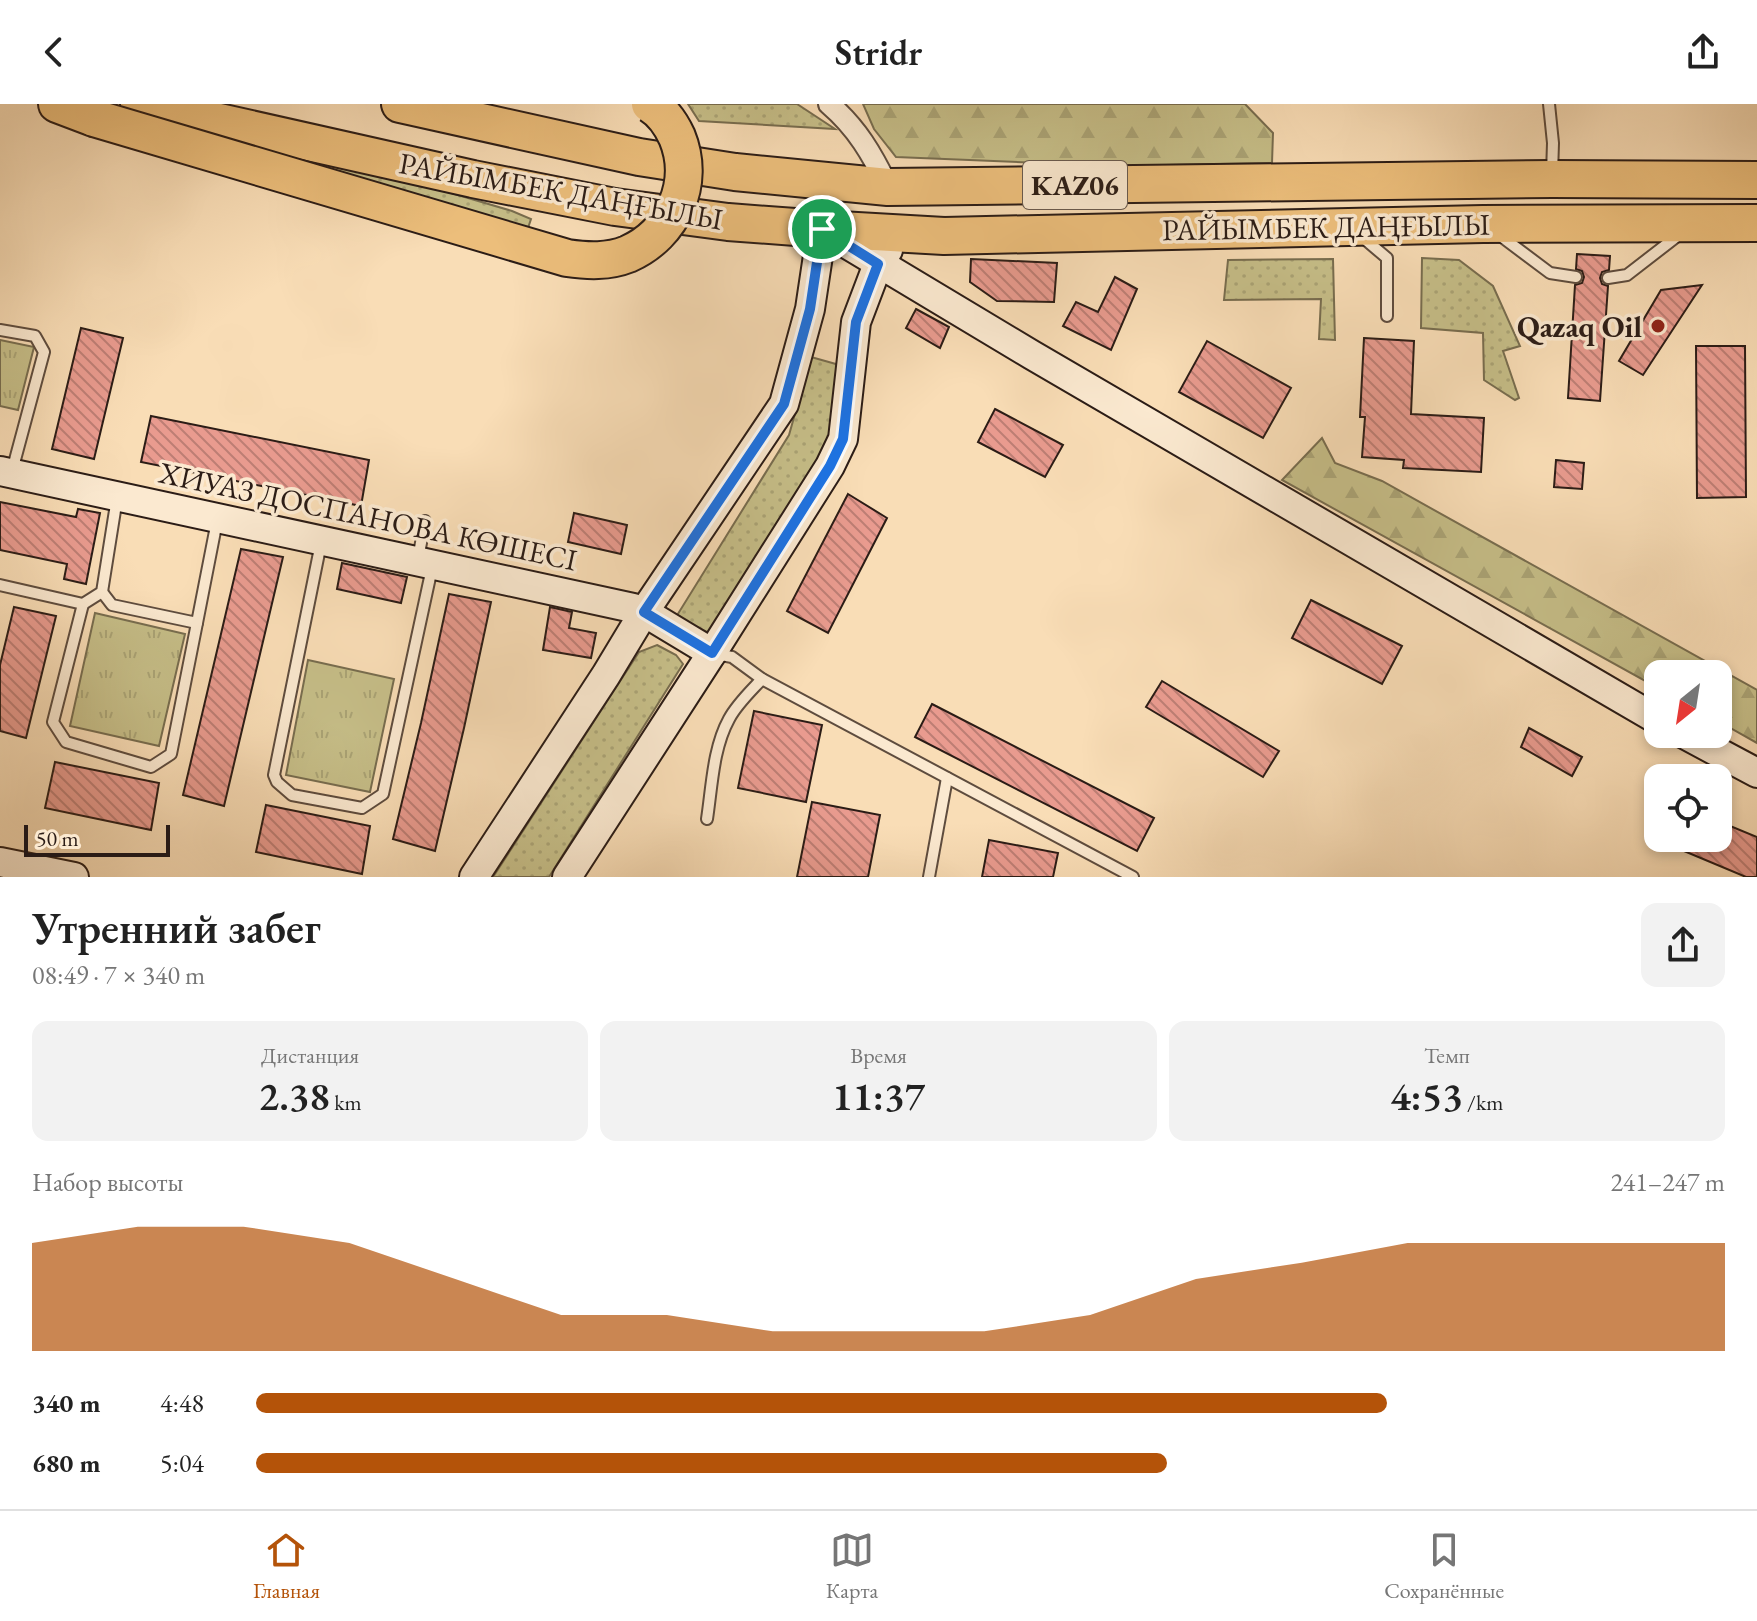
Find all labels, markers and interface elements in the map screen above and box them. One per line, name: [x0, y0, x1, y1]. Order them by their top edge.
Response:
text: Stridr: [835, 29, 922, 76]
icon: back: [32, 30, 76, 74]
icon: share: [1681, 30, 1725, 74]
street label: РАЙЫМБЕК ДАҢҒЫЛЫ: [396, 143, 726, 239]
road number: KАZ06: [1023, 161, 1127, 209]
pin: [788, 195, 856, 263]
street label: РАЙЫМБЕК ДАҢҒЫЛЫ: [1162, 205, 1490, 249]
icon: arrive: [800, 207, 844, 251]
place label: Qazaq Oil: [1517, 307, 1642, 346]
marker: Qazaq Oil: [1649, 317, 1667, 335]
street label: ХИУАЗ ДОСПАНОВА КӨШЕСІ: [155, 452, 580, 579]
north arrow: [1644, 660, 1732, 748]
map controls: [1644, 660, 1732, 852]
button: locate: [1644, 764, 1732, 852]
scale bar: [24, 821, 170, 857]
text: 50 m: [36, 824, 79, 853]
text: Утренний забег: [32, 899, 321, 956]
button: share: [1641, 903, 1725, 987]
text: 08:49 · 7 × 340 m: [32, 958, 205, 992]
text: Дистанция: [261, 1041, 359, 1070]
text: Время: [850, 1041, 907, 1070]
text: Темп: [1424, 1041, 1470, 1070]
text: 2.38: [259, 1070, 330, 1122]
text: 11:37: [832, 1070, 925, 1122]
text: 4:53: [1390, 1070, 1463, 1122]
text: km: [330, 1088, 362, 1117]
text: /km: [1463, 1088, 1503, 1117]
text: Набор высоты: [32, 1165, 183, 1199]
text: 241–247 m: [1610, 1165, 1725, 1199]
text: 340 m: [32, 1386, 100, 1420]
text: 4:48: [160, 1386, 204, 1420]
text: 680 m: [32, 1446, 100, 1480]
text: 5:04: [160, 1446, 204, 1480]
tab: Главная: [253, 1528, 320, 1605]
tab: Карта: [826, 1528, 878, 1605]
tab: Сохранённые: [1384, 1528, 1504, 1605]

